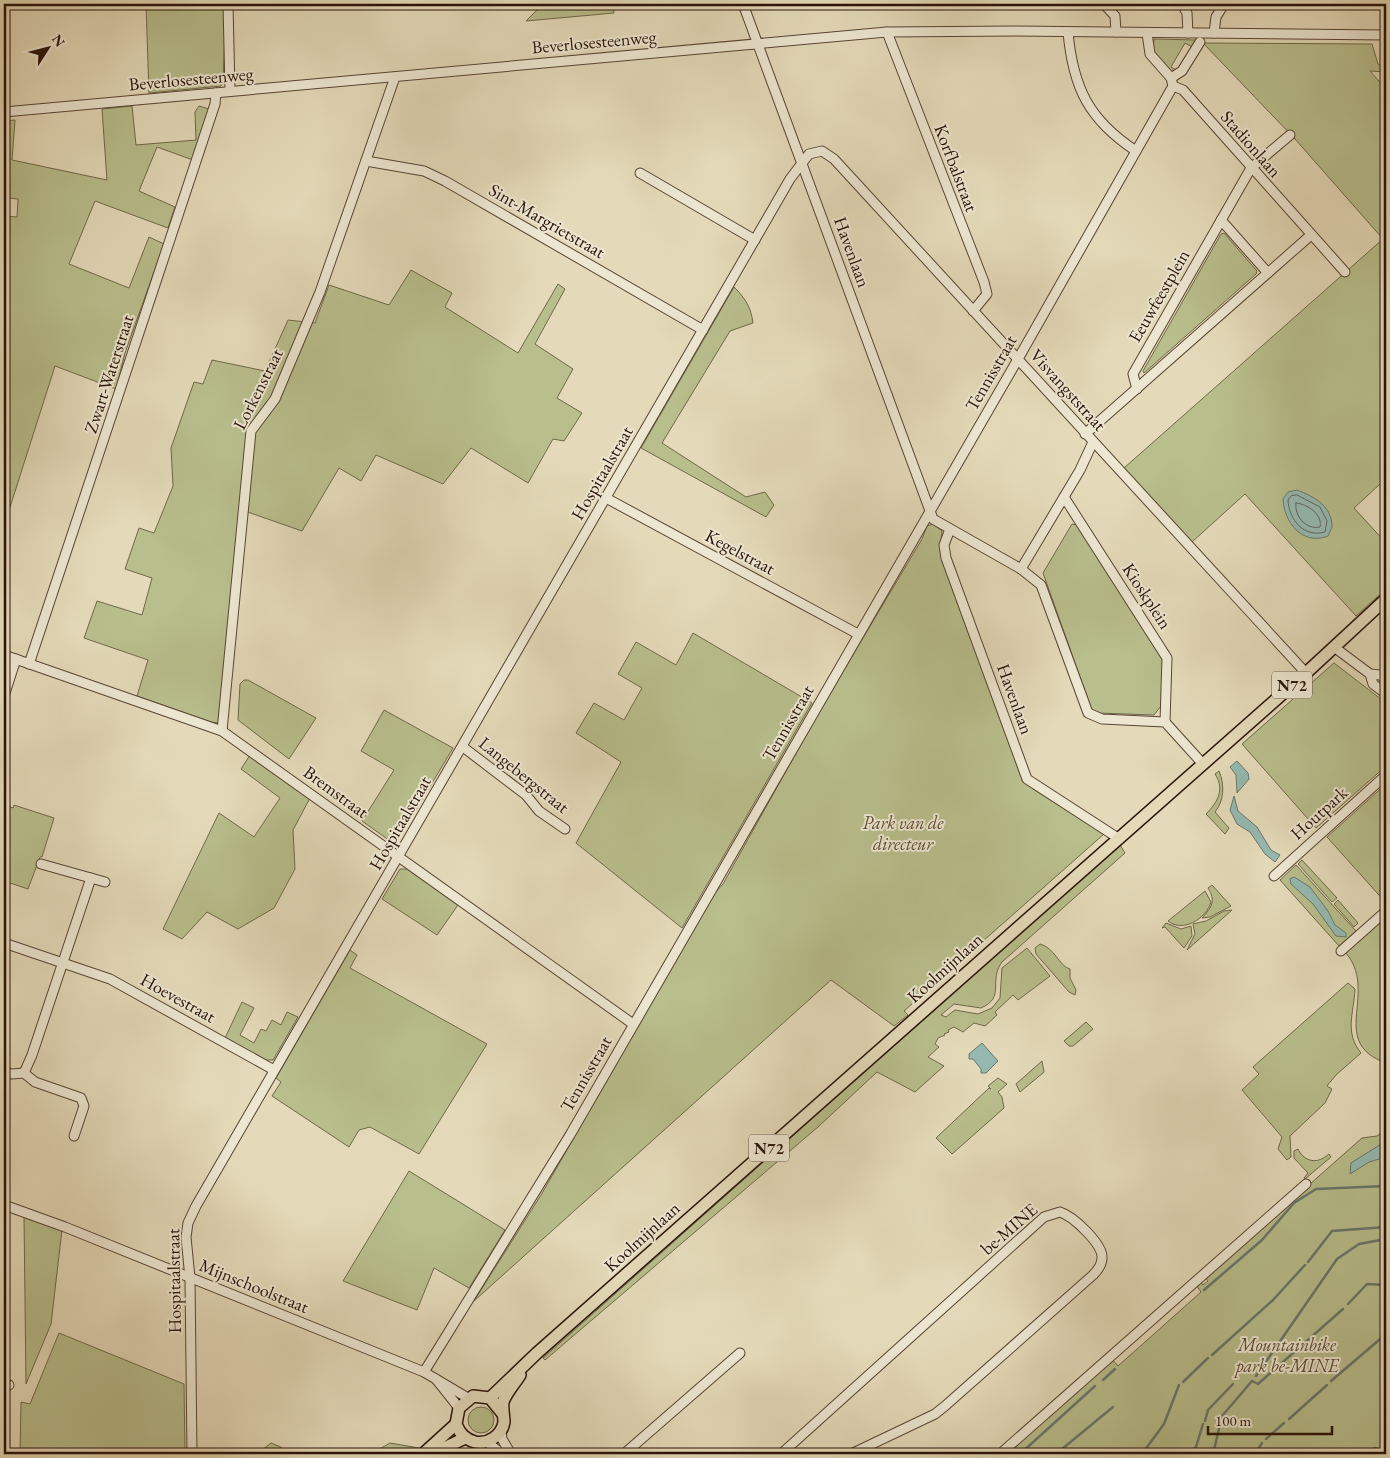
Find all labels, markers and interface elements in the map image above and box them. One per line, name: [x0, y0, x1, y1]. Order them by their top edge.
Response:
north arrow: [22, 22, 72, 72]
street label: Beverlosesteenweg: [531, 25, 657, 58]
text: N: [48, 30, 70, 51]
street label: Beverlosesteenweg: [128, 62, 254, 95]
street label: Stadionlaan: [1216, 105, 1287, 182]
street label: Korfbalstraat: [929, 121, 984, 215]
street label: Sint-Margrietstraat: [485, 178, 610, 263]
street label: Havenlaan: [829, 213, 876, 291]
street label: Eeuwfeestplein: [1123, 245, 1195, 346]
street label: Zwart-Waterstraat: [79, 311, 139, 436]
street label: Tennisstraat: [960, 330, 1022, 415]
street label: Lorkenstraat: [227, 344, 288, 433]
street label: Visvangststraat: [1025, 344, 1112, 436]
street label: Hospitaalstraat: [565, 421, 638, 524]
street label: Kegelstraat: [701, 524, 779, 580]
street label: Kioskplein: [1118, 558, 1178, 633]
street label: Havenlaan: [992, 660, 1039, 738]
road number: N72: [1272, 672, 1312, 698]
street label: Tennisstraat: [757, 680, 819, 765]
street label: Langebergstraat: [474, 731, 574, 818]
street label: Bremstraat: [299, 760, 374, 823]
street label: Hospitaalstraat: [363, 771, 436, 874]
street label: Houtpark: [1285, 781, 1353, 844]
park label: Park van de directeur: [863, 811, 944, 855]
street label: Koolmijnlaan: [902, 927, 988, 1008]
street label: Hoevestraat: [137, 968, 220, 1028]
street label: Tennisstraat: [555, 1031, 617, 1116]
road number: N72: [749, 1134, 789, 1162]
street label: Koolmijnlaan: [599, 1196, 685, 1277]
street label: be-MINE: [975, 1198, 1042, 1260]
street label: Hospitaalstraat: [161, 1228, 186, 1334]
street label: Mijnschoolstraat: [196, 1253, 313, 1318]
park label: Mountainbike park be-MINE: [1233, 1333, 1340, 1378]
scale bar: [1208, 1403, 1331, 1435]
text: 100 m: [1215, 1411, 1252, 1430]

